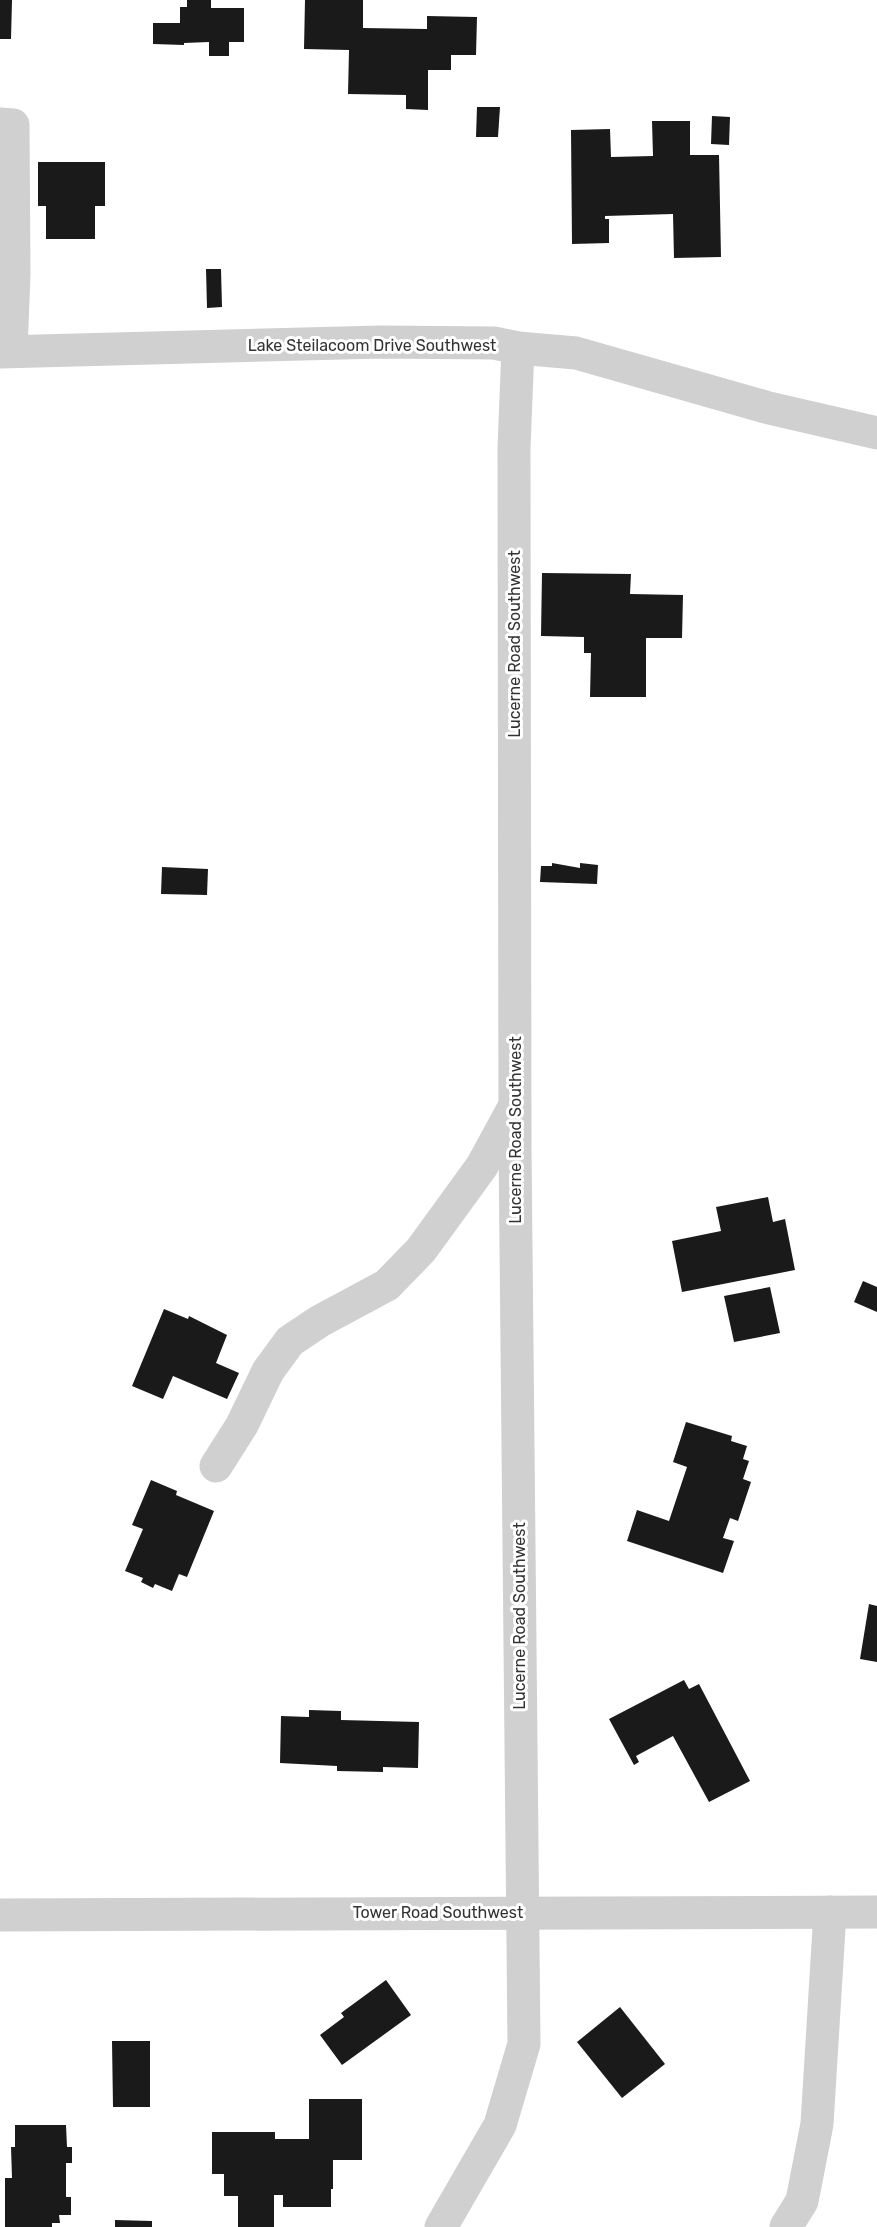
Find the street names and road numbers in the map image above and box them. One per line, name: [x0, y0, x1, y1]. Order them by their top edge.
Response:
street label: Lake Steilacoom Drive Southwest: [248, 336, 496, 355]
street label: Lucerne Road Southwest: [505, 550, 524, 738]
street label: Lucerne Road Southwest: [506, 1036, 525, 1224]
street label: Lucerne Road Southwest: [510, 1522, 529, 1710]
street label: Tower Road Southwest: [353, 1903, 523, 1922]

